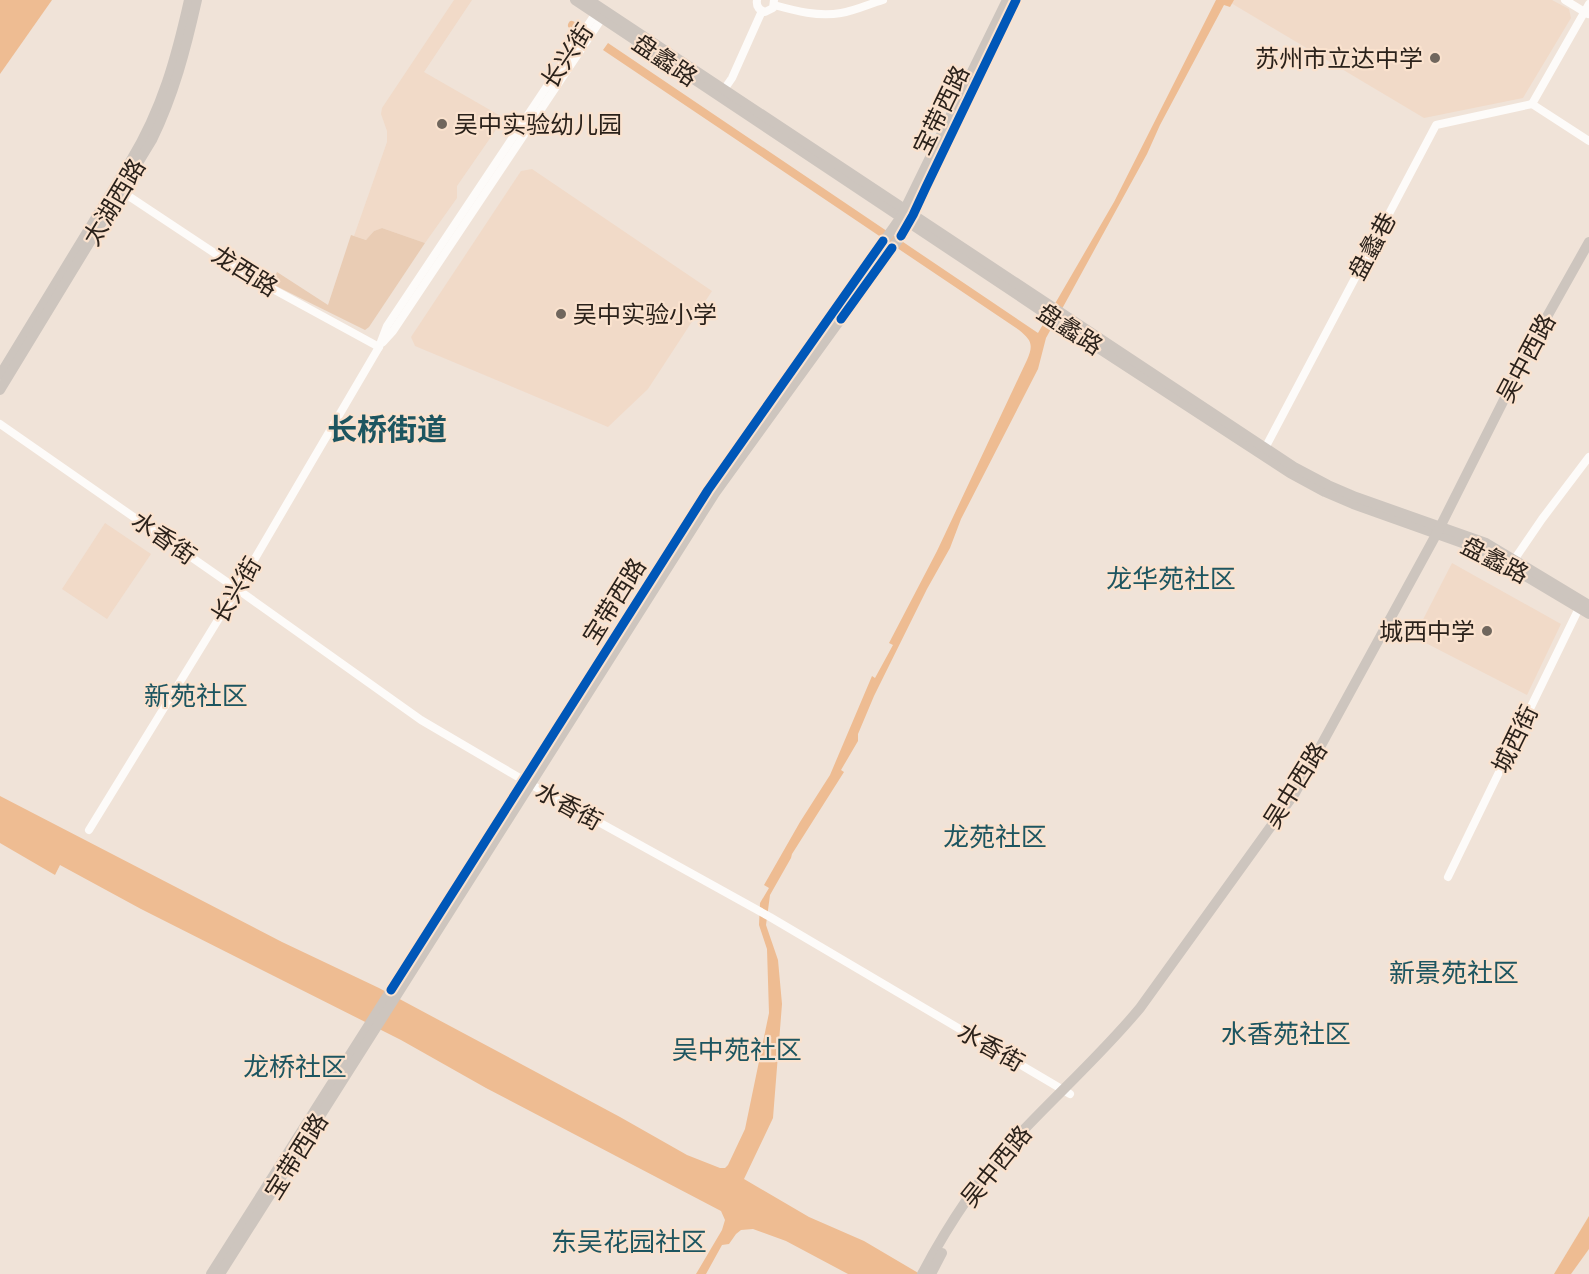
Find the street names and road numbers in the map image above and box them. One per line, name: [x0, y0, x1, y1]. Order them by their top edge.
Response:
street label: 长兴街: [532, 16, 602, 96]
street label: 盘蠡路: [625, 25, 705, 95]
street label: 宝带西路: [904, 59, 978, 161]
street label: 太湖西路: [74, 152, 154, 252]
street label: 盘蠡巷: [1340, 206, 1404, 286]
street label: 龙西路: [205, 237, 285, 305]
street label: 盘蠡路: [1030, 295, 1110, 363]
street label: 吴中西路: [1488, 307, 1564, 409]
street label: 水香街: [124, 503, 204, 573]
street label: 盘蠡路: [1455, 528, 1535, 592]
street label: 长兴街: [202, 550, 270, 630]
street label: 宝带西路: [574, 551, 654, 651]
street label: 城西街: [1483, 699, 1547, 779]
street label: 吴中西路: [1255, 735, 1335, 835]
street label: 水香街: [529, 773, 609, 839]
street label: 水香街: [951, 1014, 1031, 1080]
street label: 宝带西路: [256, 1106, 336, 1206]
street label: 吴中西路: [952, 1118, 1040, 1214]

